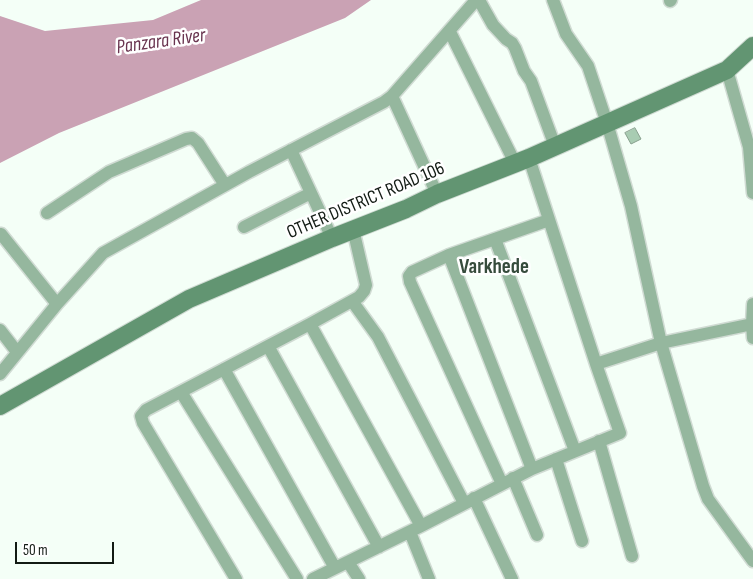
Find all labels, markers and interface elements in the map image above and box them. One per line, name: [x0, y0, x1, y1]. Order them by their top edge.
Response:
water label: Panzara River: [115, 24, 207, 60]
street label: OTHER DISTRICT ROAD 106: [284, 157, 448, 245]
district label: Varkhede: [459, 255, 529, 281]
scale bar: [18, 532, 116, 564]
text: 50 m: [23, 541, 48, 560]

